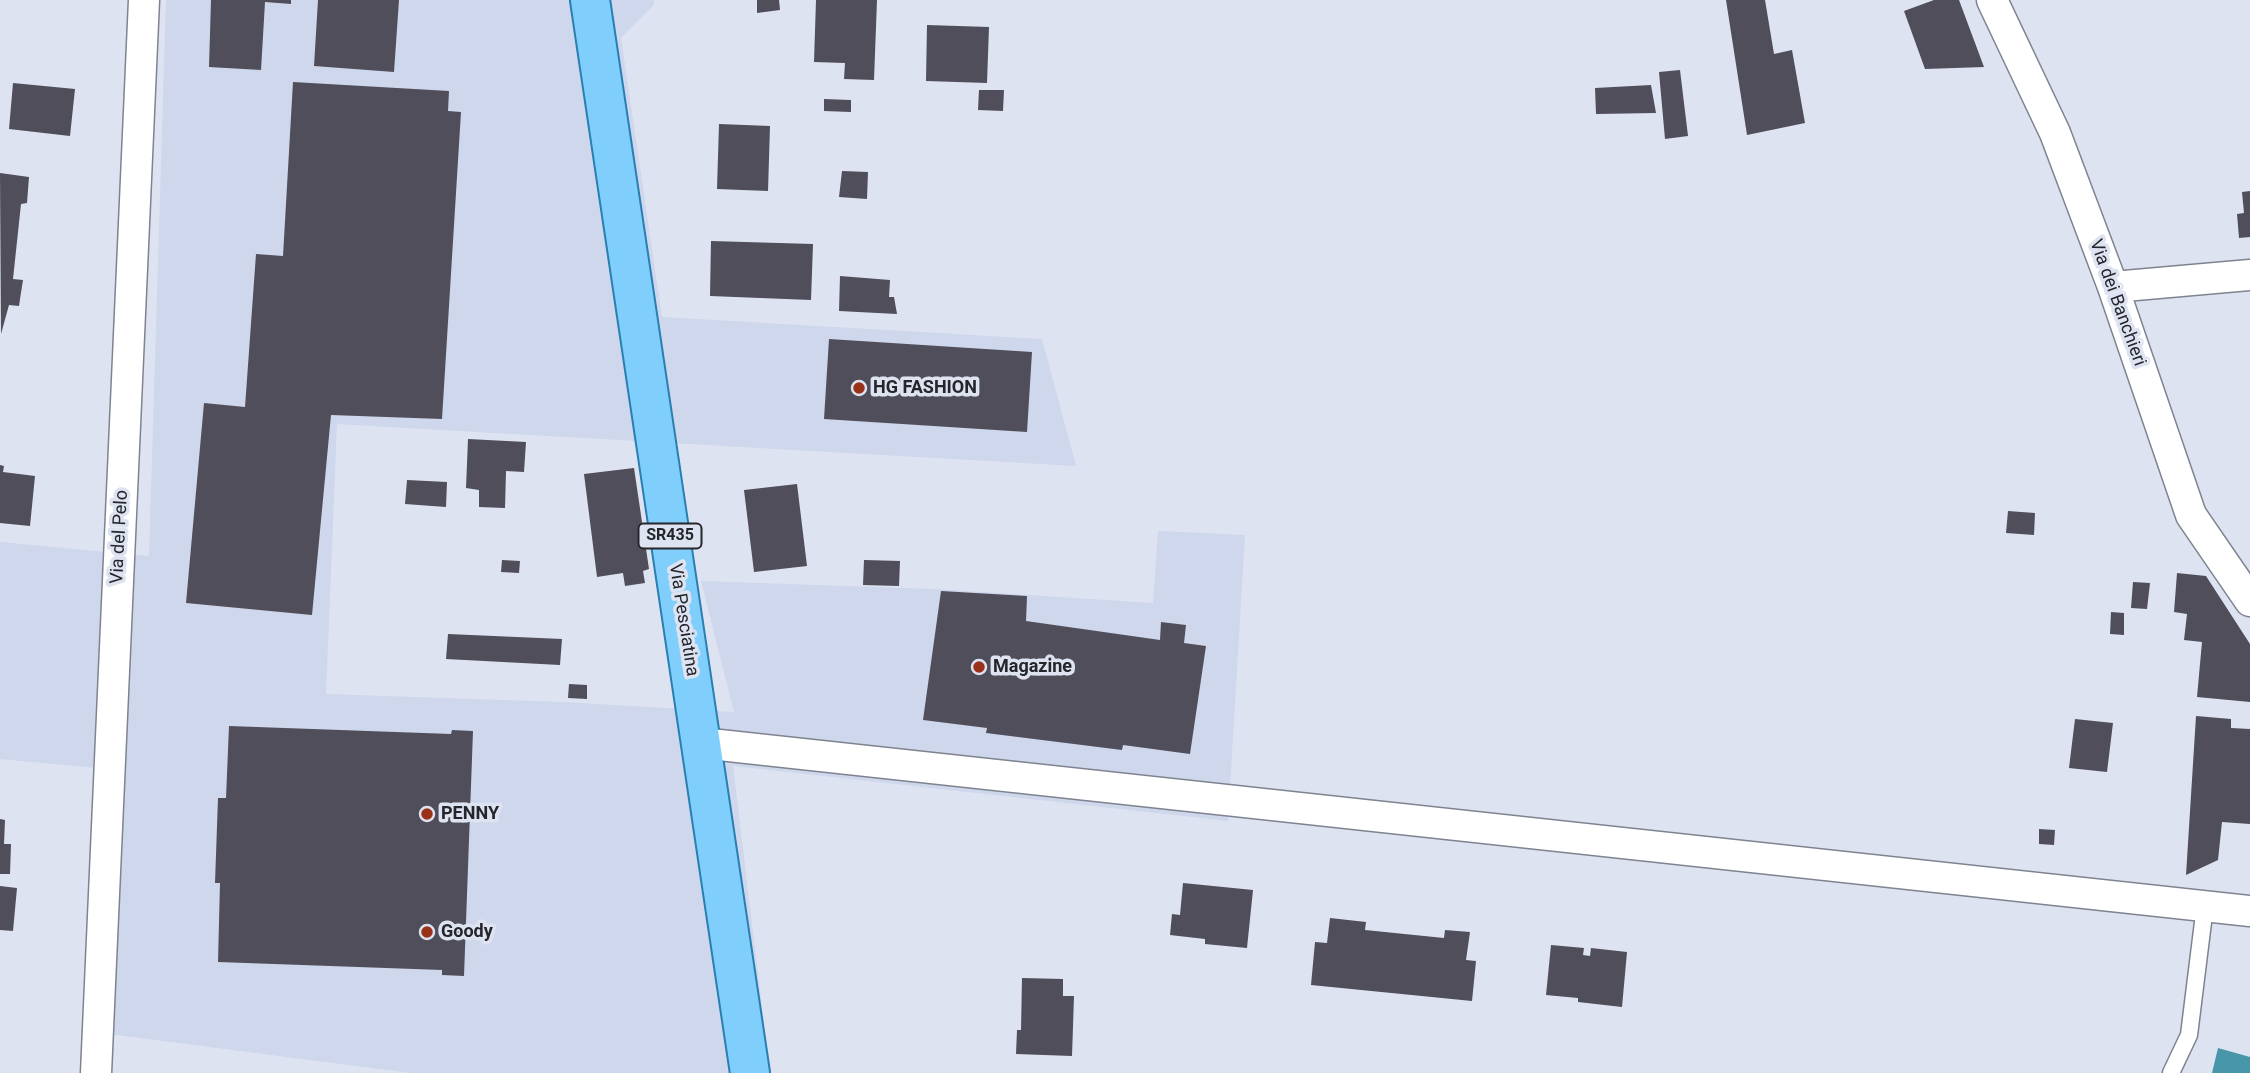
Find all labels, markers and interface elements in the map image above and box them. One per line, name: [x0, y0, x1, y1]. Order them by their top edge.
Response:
street label: Via dei Banchieri: [2084, 237, 2150, 369]
place label: HG FASHION: [873, 377, 977, 399]
marker: HG FASHION: [851, 380, 867, 396]
street label: Via del Pelo: [107, 489, 133, 585]
road number: SR435: [638, 524, 702, 548]
street label: Via Pesciatina: [663, 562, 703, 678]
place label: Magazine: [993, 656, 1072, 678]
marker: Magazine: [971, 659, 987, 675]
place label: PENNY: [441, 803, 499, 825]
marker: PENNY: [419, 806, 435, 822]
place label: Goody: [441, 921, 493, 943]
marker: Goody: [419, 924, 435, 940]

